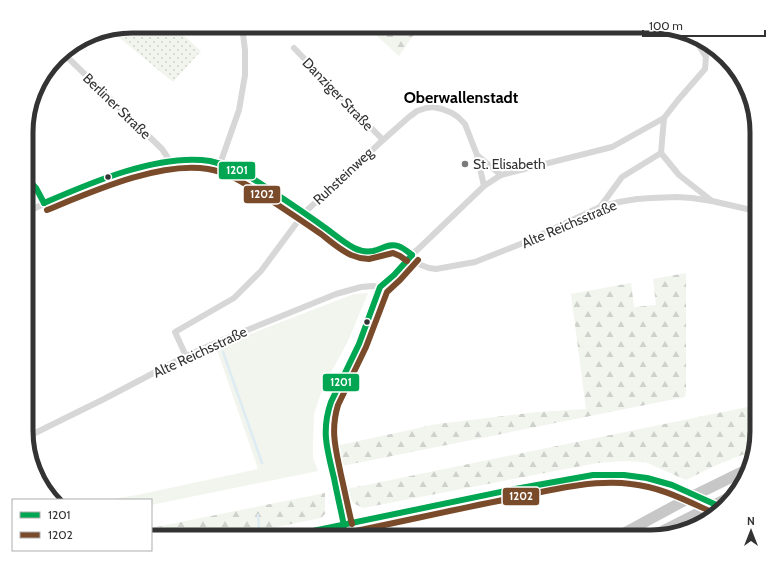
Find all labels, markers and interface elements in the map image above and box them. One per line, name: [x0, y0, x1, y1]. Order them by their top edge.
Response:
scale bar: [643, 12, 765, 38]
text: 100 m: [649, 18, 683, 33]
street label: Danziger Straße: [299, 54, 377, 134]
street label: Berliner Straße: [79, 69, 155, 143]
district label: Oberwallenstadt: [404, 88, 519, 107]
street label: Ruhsteinweg: [309, 143, 378, 208]
place label: St. Elisabeth: [473, 155, 546, 173]
marker: St. Elisabeth: [460, 159, 470, 169]
line badge: 1201: [218, 161, 256, 180]
text: 1201: [226, 163, 248, 177]
unlabelled marker: [103, 172, 113, 182]
line badge: 1202: [243, 185, 281, 204]
text: 1202: [250, 187, 274, 201]
street label: Alte Reichsstraße: [519, 196, 619, 252]
unlabelled marker: [362, 317, 372, 327]
street label: Alte Reichsstraße: [150, 322, 250, 382]
line badge: 1201: [322, 373, 360, 392]
text: 1201: [330, 375, 352, 389]
line badge: 1202: [502, 487, 540, 506]
text: 1202: [509, 489, 533, 503]
legend: [12, 499, 152, 551]
text: 1201: [48, 507, 71, 522]
north arrow: [731, 511, 771, 551]
text: N: [747, 514, 755, 528]
text: 1202: [48, 527, 73, 542]

